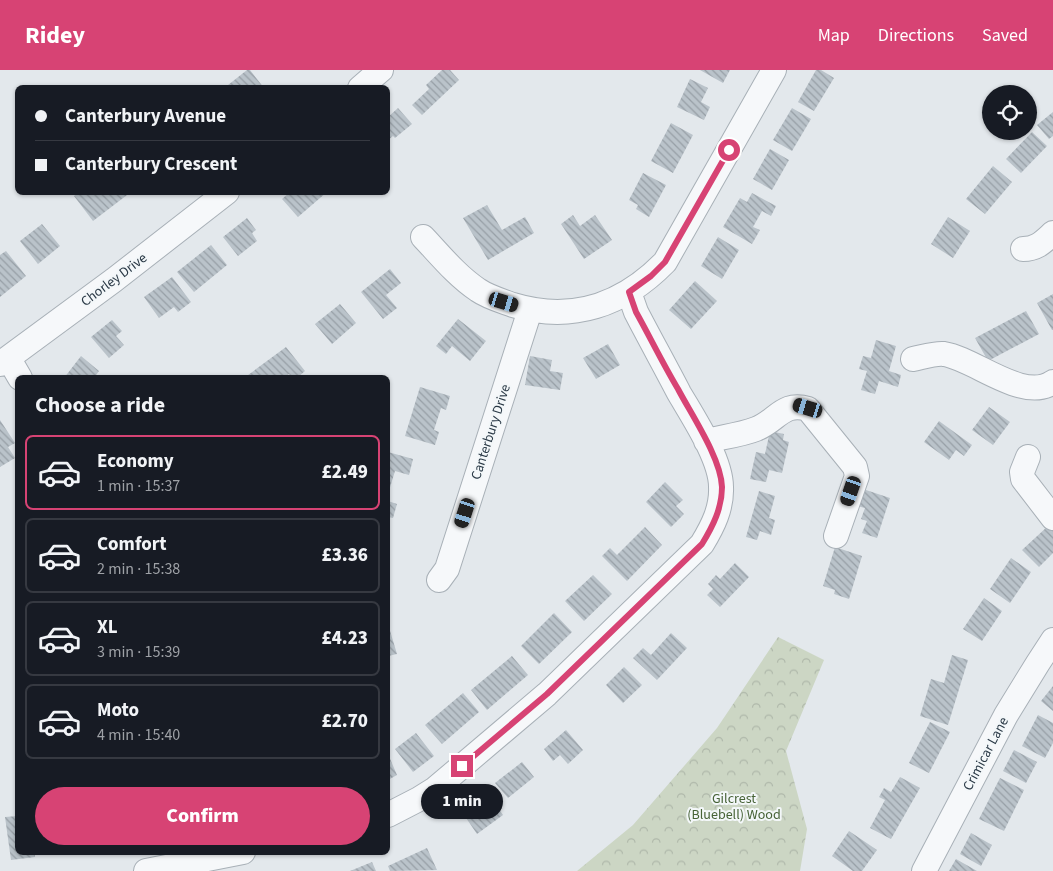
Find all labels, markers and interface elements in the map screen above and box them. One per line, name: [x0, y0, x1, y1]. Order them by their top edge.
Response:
text: Ridey: [25, 18, 85, 53]
text: Map: [818, 23, 850, 48]
text: Directions: [878, 23, 954, 48]
text: Saved: [982, 23, 1028, 48]
map controls: [982, 85, 1037, 140]
button: locate: [982, 85, 1037, 140]
text: Canterbury Avenue: [65, 103, 226, 130]
route start: [718, 139, 740, 161]
text: Canterbury Crescent: [65, 151, 237, 178]
street label: Chorley Drive: [77, 248, 151, 312]
car: [487, 290, 520, 314]
street label: Canterbury Drive: [466, 382, 516, 482]
text: Choose a ride: [35, 389, 165, 421]
car: [791, 396, 824, 420]
text: Economy: [97, 448, 174, 475]
icon: car: [37, 450, 82, 495]
text: £2.49: [322, 459, 368, 486]
car: [839, 474, 862, 508]
text: 1 min · 15:37: [97, 475, 180, 497]
car: [453, 496, 476, 530]
text: Comfort: [97, 531, 167, 558]
icon: car: [37, 533, 82, 578]
text: £3.36: [322, 542, 368, 569]
text: 2 min · 15:38: [97, 558, 180, 580]
text: XL: [97, 614, 118, 641]
icon: car: [37, 616, 82, 661]
text: £4.23: [322, 625, 368, 652]
text: 3 min · 15:39: [97, 641, 180, 663]
text: Moto: [97, 697, 139, 724]
icon: car: [37, 699, 82, 744]
text: £2.70: [322, 708, 368, 735]
street label: Crimicar Lane: [958, 714, 1014, 794]
text: 4 min · 15:40: [97, 724, 180, 746]
route end: [451, 755, 473, 777]
callout: 1 min: [421, 784, 503, 818]
button: Confirm: [35, 787, 370, 845]
park label: Gilcrest (Bluebell) Wood: [687, 789, 781, 825]
text: 1 min: [442, 790, 482, 812]

